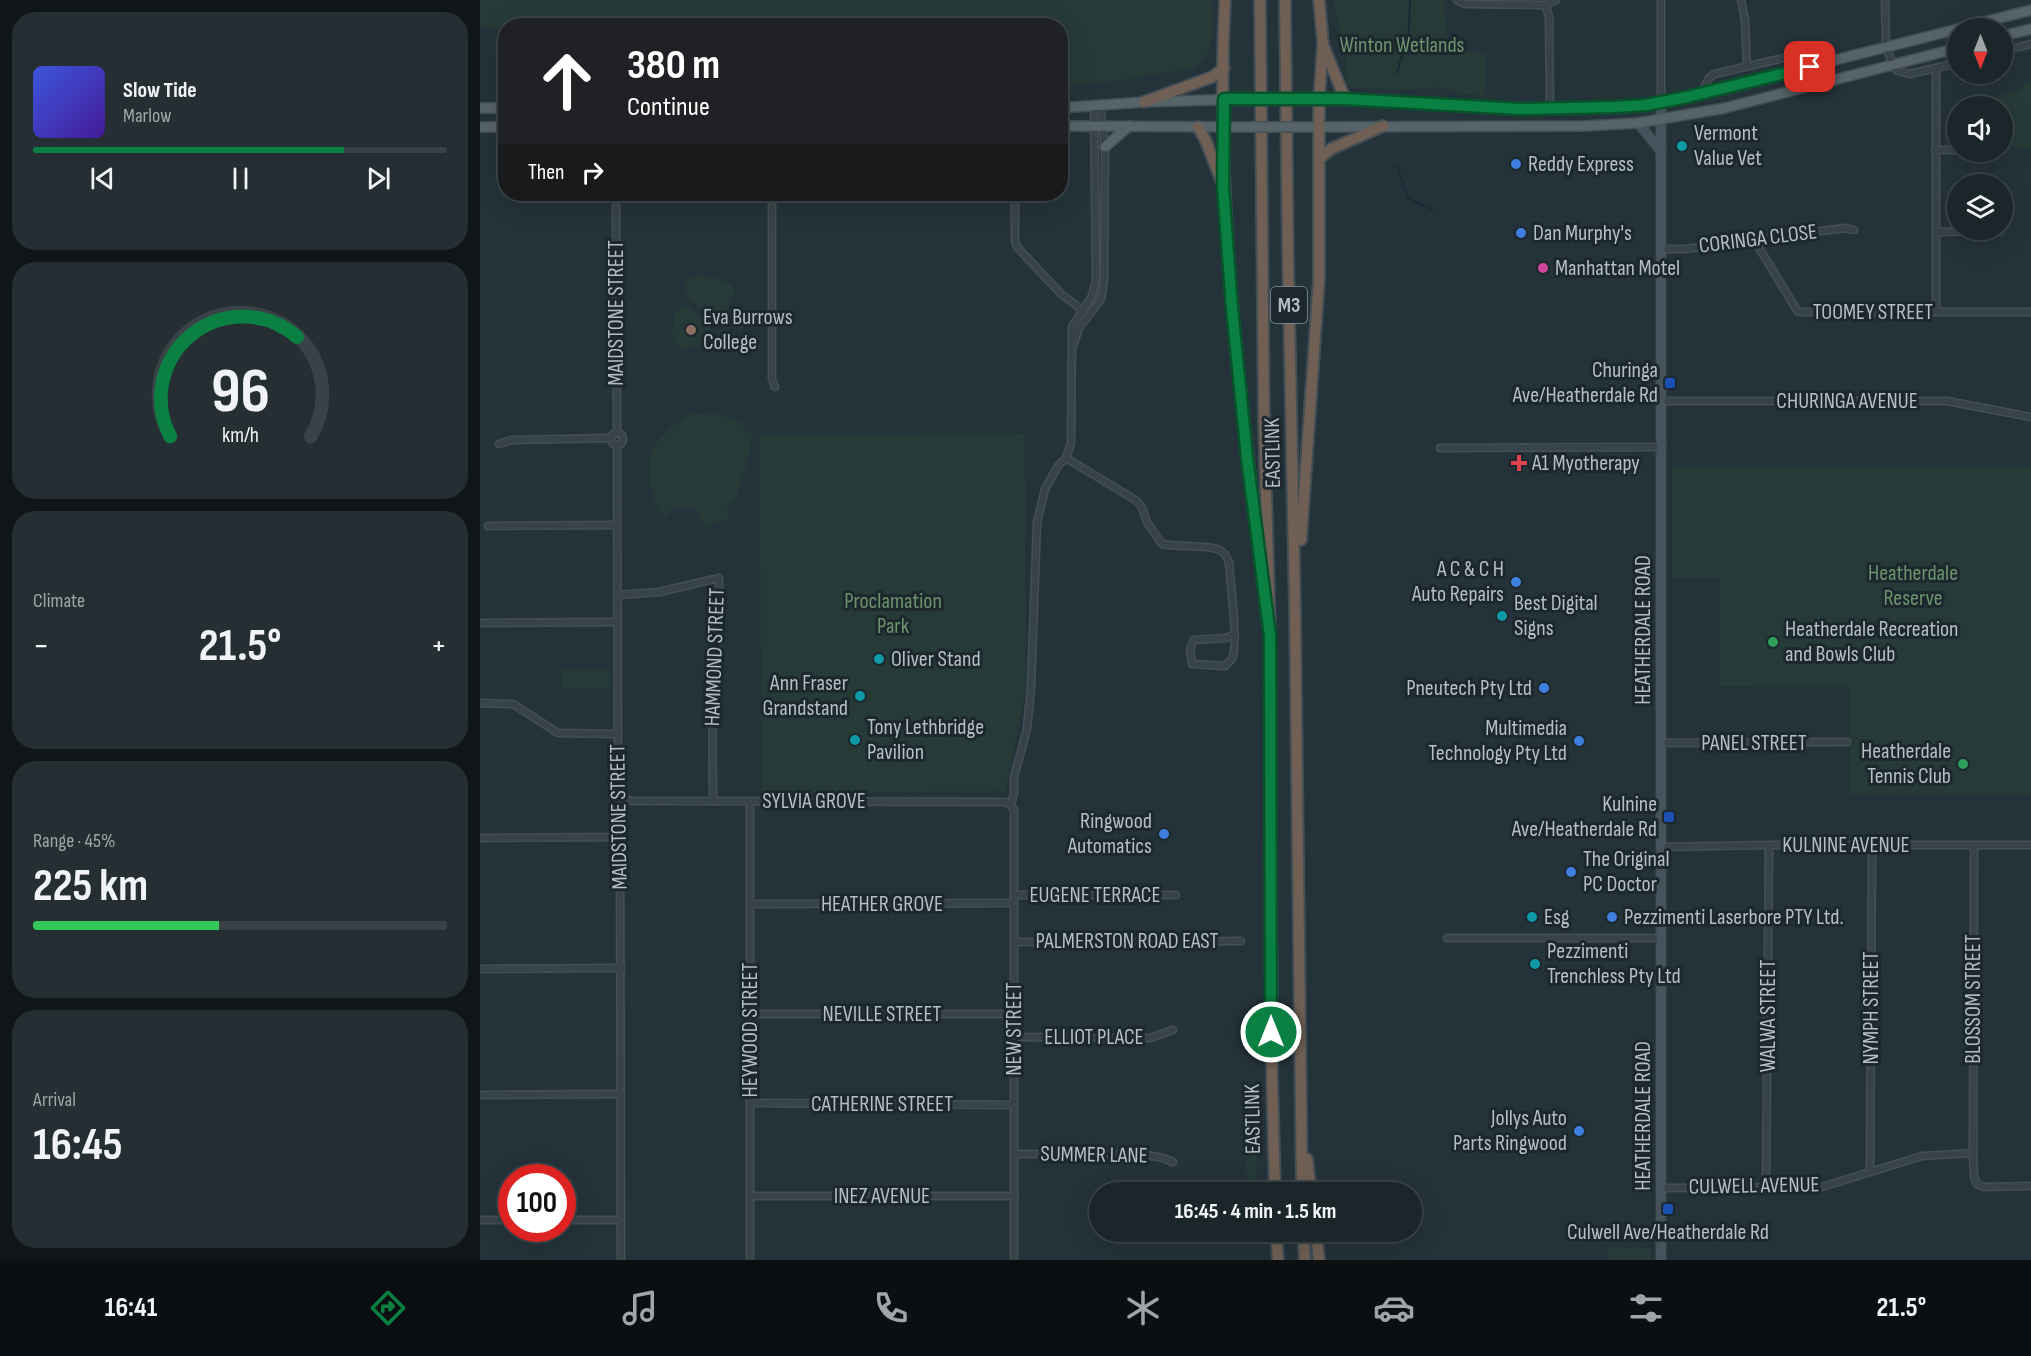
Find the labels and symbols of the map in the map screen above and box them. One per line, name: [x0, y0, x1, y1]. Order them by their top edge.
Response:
north arrow: [1947, 18, 2013, 84]
park label: Winton Wetlands: [1339, 32, 1465, 59]
pin: [1784, 41, 1835, 92]
place label: Vermont Value Vet: [1694, 120, 1762, 172]
marker: Vermont Value Vet: [1675, 139, 1689, 153]
place label: Reddy Express: [1528, 151, 1634, 178]
marker: Reddy Express: [1509, 157, 1523, 171]
street label: CORINGA CLOSE: [1697, 218, 1819, 260]
place label: Dan Murphy's: [1533, 220, 1632, 247]
marker: Dan Murphy's: [1514, 226, 1528, 240]
street label: MAIDSTONE STREET: [603, 240, 630, 386]
place label: Manhattan Motel: [1555, 255, 1680, 282]
marker: Manhattan Motel: [1536, 261, 1550, 275]
road number: M3: [1271, 287, 1307, 323]
street label: TOOMEY STREET: [1813, 299, 1933, 326]
place label: Eva Burrows College: [703, 304, 793, 356]
marker: Eva Burrows College: [684, 323, 698, 337]
place label: Churinga Ave/Heatherdale Rd: [1512, 357, 1658, 409]
marker: Churinga Ave/Heatherdale Rd: [1663, 376, 1677, 390]
street label: CHURINGA AVENUE: [1776, 388, 1918, 415]
street label: EASTLINK: [1259, 418, 1287, 488]
place label: A1 Myotherapy: [1531, 450, 1640, 477]
marker: A1 Myotherapy: [1510, 454, 1528, 472]
street label: HEATHERDALE ROAD: [1630, 555, 1657, 705]
place label: A C & C H Auto Repairs: [1411, 556, 1504, 608]
park label: Heatherdale Reserve: [1868, 560, 1958, 612]
marker: A C & C H Auto Repairs: [1509, 575, 1523, 589]
street label: HAMMOND STREET: [699, 587, 731, 727]
park label: Proclamation Park: [844, 588, 942, 640]
place label: Best Digital Signs: [1514, 590, 1598, 642]
marker: Best Digital Signs: [1495, 609, 1509, 623]
place label: Heatherdale Recreation and Bowls Club: [1785, 616, 1959, 668]
marker: Heatherdale Recreation and Bowls Club: [1766, 635, 1780, 649]
place label: Oliver Stand: [891, 646, 981, 673]
marker: Oliver Stand: [872, 652, 886, 666]
place label: Ann Fraser Grandstand: [762, 670, 848, 722]
place label: Pneutech Pty Ltd: [1406, 675, 1532, 702]
marker: Pneutech Pty Ltd: [1537, 681, 1551, 695]
marker: Ann Fraser Grandstand: [853, 689, 867, 703]
place label: Tony Lethbridge Pavilion: [867, 714, 984, 766]
place label: Multimedia Technology Pty Ltd: [1428, 715, 1567, 767]
street label: PANEL STREET: [1701, 730, 1807, 757]
marker: Tony Lethbridge Pavilion: [848, 733, 862, 747]
marker: Multimedia Technology Pty Ltd: [1572, 734, 1586, 748]
place label: Heatherdale Tennis Club: [1861, 738, 1951, 790]
street label: MAIDSTONE STREET: [604, 744, 634, 890]
marker: Heatherdale Tennis Club: [1956, 757, 1970, 771]
street label: SYLVIA GROVE: [762, 788, 866, 815]
place label: Kulnine Ave/Heatherdale Rd: [1511, 791, 1657, 843]
place label: Ringwood Automatics: [1067, 808, 1152, 860]
marker: Kulnine Ave/Heatherdale Rd: [1662, 810, 1676, 824]
marker: Ringwood Automatics: [1157, 827, 1171, 841]
street label: KULNINE AVENUE: [1782, 832, 1910, 859]
place label: The Original PC Doctor: [1583, 846, 1670, 898]
marker: The Original PC Doctor: [1564, 865, 1578, 879]
street label: EUGENE TERRACE: [1030, 882, 1160, 909]
street label: HEATHER GROVE: [821, 891, 943, 918]
place label: Esg: [1544, 904, 1570, 931]
place label: Pezzimenti Laserbore PTY Ltd.: [1624, 904, 1844, 931]
marker: Esg: [1525, 910, 1539, 924]
marker: Pezzimenti Laserbore PTY Ltd.: [1605, 910, 1619, 924]
street label: PALMERSTON ROAD EAST: [1035, 928, 1219, 955]
street label: BLOSSOM STREET: [1960, 934, 1987, 1064]
place label: Pezzimenti Trenchless Pty Ltd: [1547, 938, 1681, 990]
street label: NYMPH STREET: [1858, 952, 1885, 1064]
marker: Pezzimenti Trenchless Pty Ltd: [1528, 957, 1542, 971]
street label: WALWA STREET: [1755, 960, 1782, 1072]
street label: HEYWOOD STREET: [737, 962, 764, 1098]
street label: NEW STREET: [1001, 982, 1028, 1076]
position arrow: [1239, 1000, 1303, 1064]
street label: NEVILLE STREET: [823, 1001, 942, 1028]
street label: ELLIOT PLACE: [1044, 1024, 1144, 1051]
street label: HEATHERDALE ROAD: [1630, 1041, 1657, 1191]
street label: EASTLINK: [1239, 1084, 1267, 1154]
street label: CATHERINE STREET: [811, 1091, 953, 1118]
place label: Jollys Auto Parts Ringwood: [1453, 1105, 1567, 1157]
marker: Jollys Auto Parts Ringwood: [1572, 1124, 1586, 1138]
street label: SUMMER LANE: [1040, 1141, 1148, 1169]
speed limit sign: 100: [498, 1164, 576, 1242]
street label: CULWELL AVENUE: [1688, 1171, 1820, 1201]
street label: INEZ AVENUE: [834, 1183, 930, 1210]
marker: Culwell Ave/Heatherdale Rd: [1661, 1202, 1675, 1216]
place label: Culwell Ave/Heatherdale Rd: [1567, 1219, 1769, 1246]

